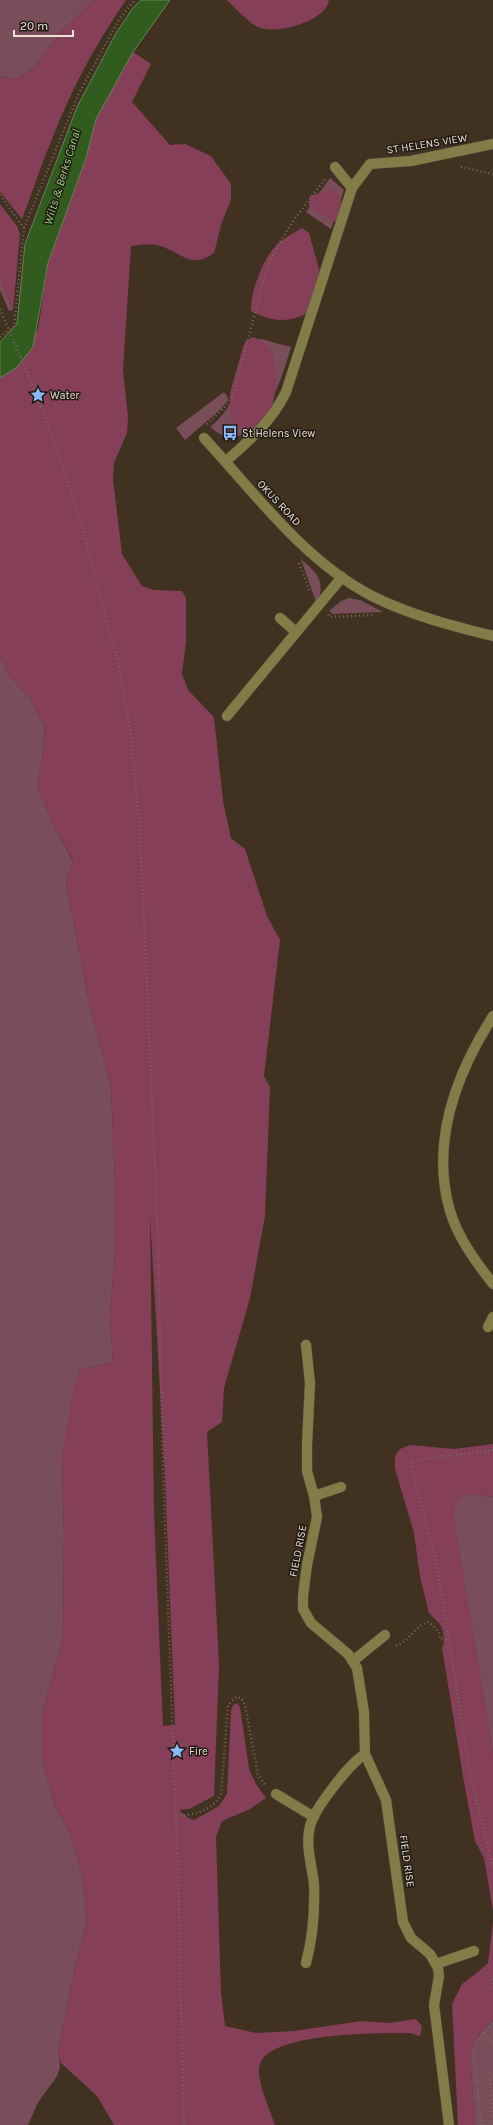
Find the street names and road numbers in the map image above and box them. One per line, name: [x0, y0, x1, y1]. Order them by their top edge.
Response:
street label: ST HELENS VIEW: [386, 131, 469, 157]
street label: OKUS ROAD: [255, 477, 303, 529]
street label: FIELD RISE: [287, 1524, 309, 1578]
street label: FIELD RISE: [397, 1834, 417, 1888]

